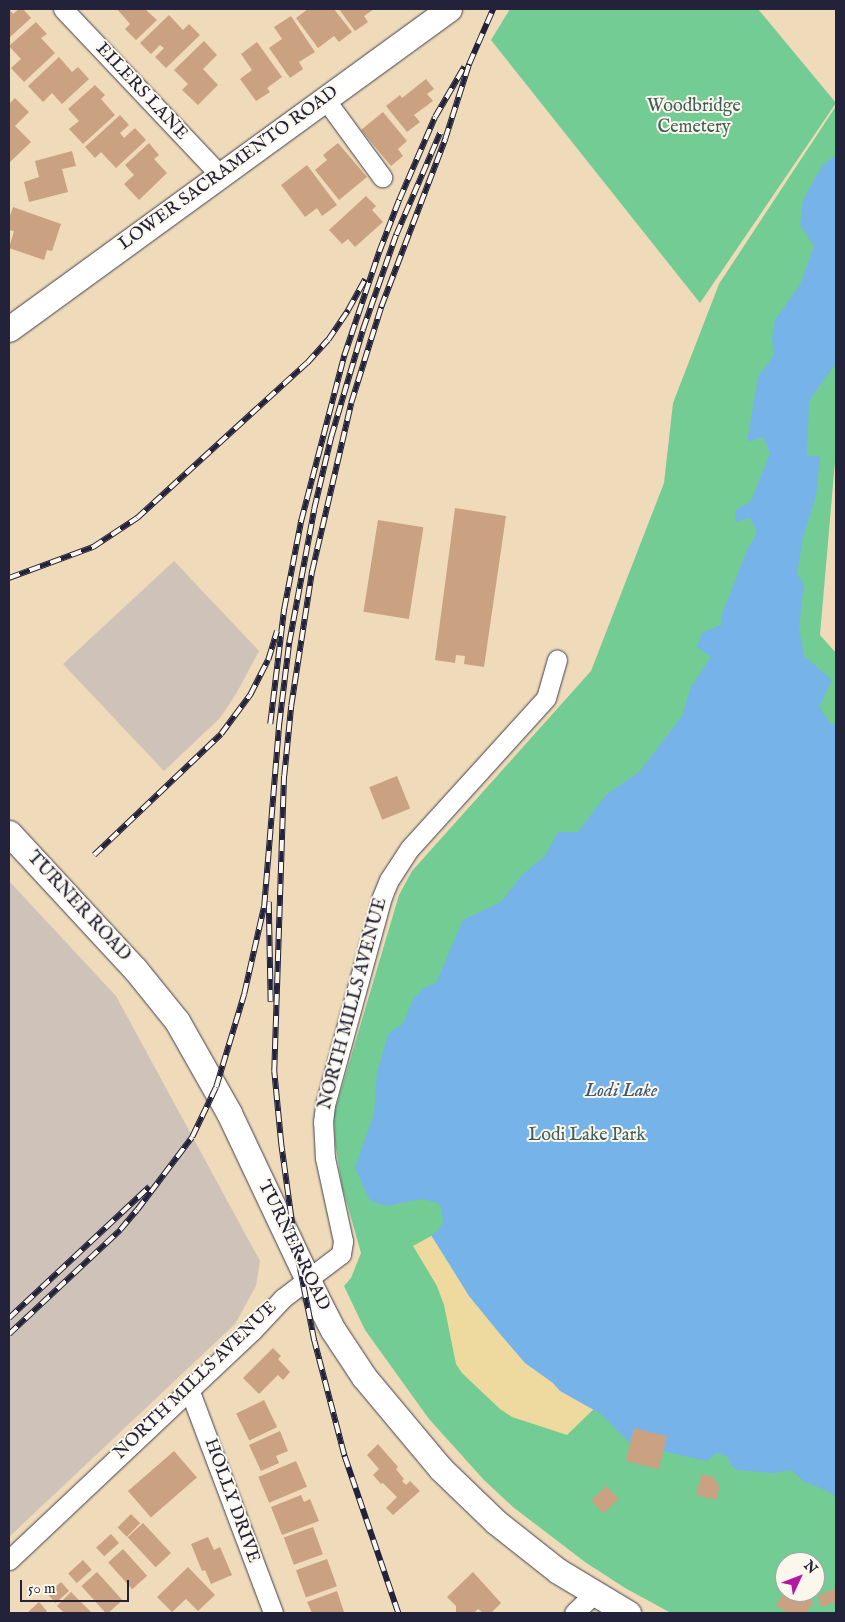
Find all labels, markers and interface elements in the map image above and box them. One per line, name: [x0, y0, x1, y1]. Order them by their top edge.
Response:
street label: EILERS LANE: [90, 39, 192, 145]
street label: LOWER SACRAMENTO ROAD: [115, 82, 343, 256]
park label: Woodbridge Cemetery: [647, 97, 741, 140]
street label: TURNER ROAD: [22, 848, 134, 966]
street label: NORTH MILLS AVENUE: [315, 896, 393, 1112]
water label: Lodi Lake: [585, 1081, 657, 1103]
park label: Lodi Lake Park: [528, 1125, 646, 1147]
street label: TURNER ROAD: [252, 1177, 334, 1315]
street label: NORTH MILLS AVENUE: [110, 1297, 282, 1465]
street label: HOLLY DRIVE: [198, 1436, 264, 1566]
north arrow: [775, 1552, 825, 1602]
text: N: [800, 1557, 821, 1578]
scale bar: [22, 1570, 131, 1602]
text: 50 m: [28, 1579, 56, 1598]

